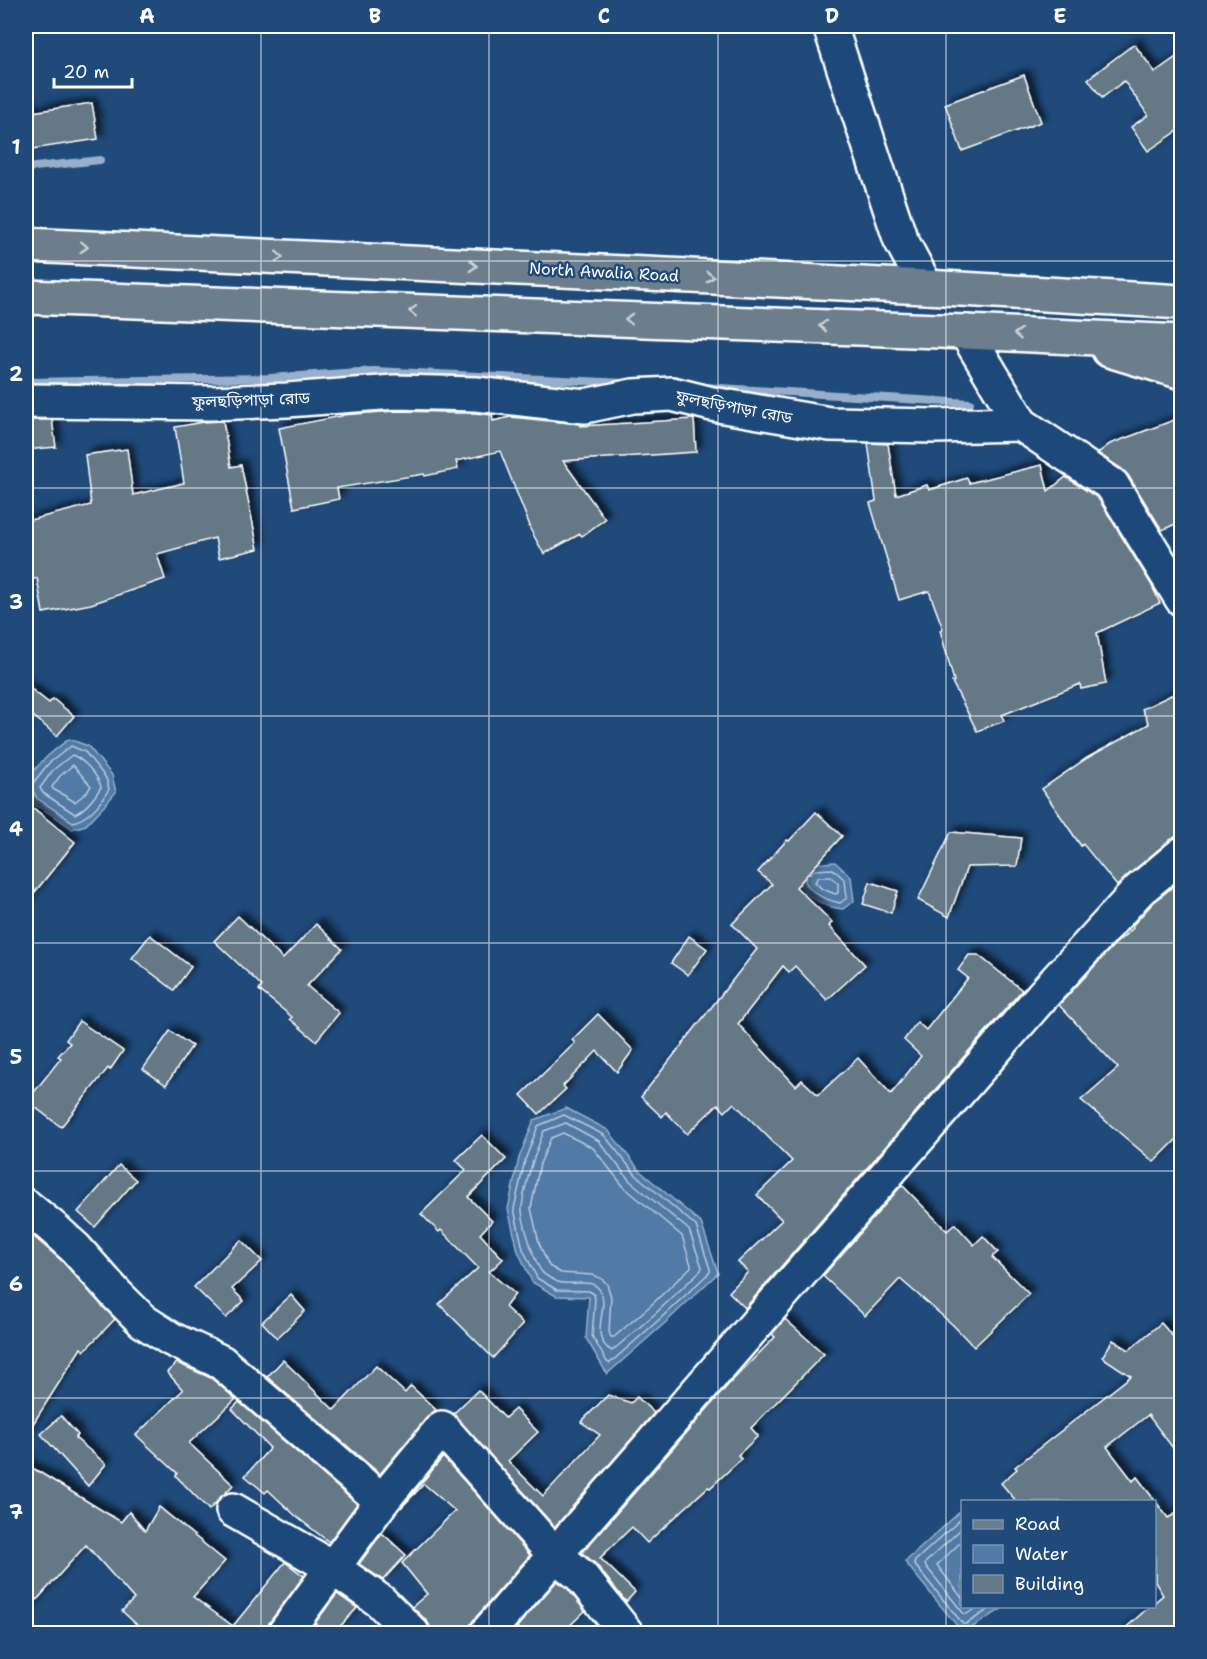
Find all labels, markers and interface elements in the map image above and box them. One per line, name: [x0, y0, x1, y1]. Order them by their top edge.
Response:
text: A: [139, 3, 155, 29]
text: B: [369, 3, 381, 29]
text: C: [598, 3, 610, 29]
text: D: [825, 3, 839, 29]
text: E: [1053, 3, 1067, 29]
scale bar: [54, 51, 132, 89]
text: 20 m: [63, 60, 109, 84]
text: 1: [11, 134, 21, 160]
one-way arrow: [79, 241, 88, 254]
one-way arrow: [274, 250, 283, 263]
street label: North Awalia Road: [528, 258, 680, 286]
one-way arrow: [469, 259, 478, 272]
one-way arrow: [706, 271, 715, 284]
one-way arrow: [408, 305, 417, 318]
one-way arrow: [624, 313, 633, 326]
one-way arrow: [819, 320, 828, 333]
one-way arrow: [1014, 328, 1023, 341]
text: 2: [9, 361, 23, 387]
street label: ফুলছড়িপাড়া রোড: [673, 385, 795, 429]
street label: ফুলছড়িপাড়া রোড: [191, 387, 311, 413]
text: 3: [9, 589, 23, 615]
text: 4: [9, 816, 23, 842]
text: 5: [10, 1044, 22, 1070]
text: 6: [9, 1271, 23, 1297]
text: 7: [9, 1499, 23, 1525]
legend: [961, 1500, 1156, 1608]
text: Road: [1015, 1512, 1060, 1536]
text: Water: [1015, 1542, 1068, 1566]
text: Building: [1015, 1572, 1084, 1596]

